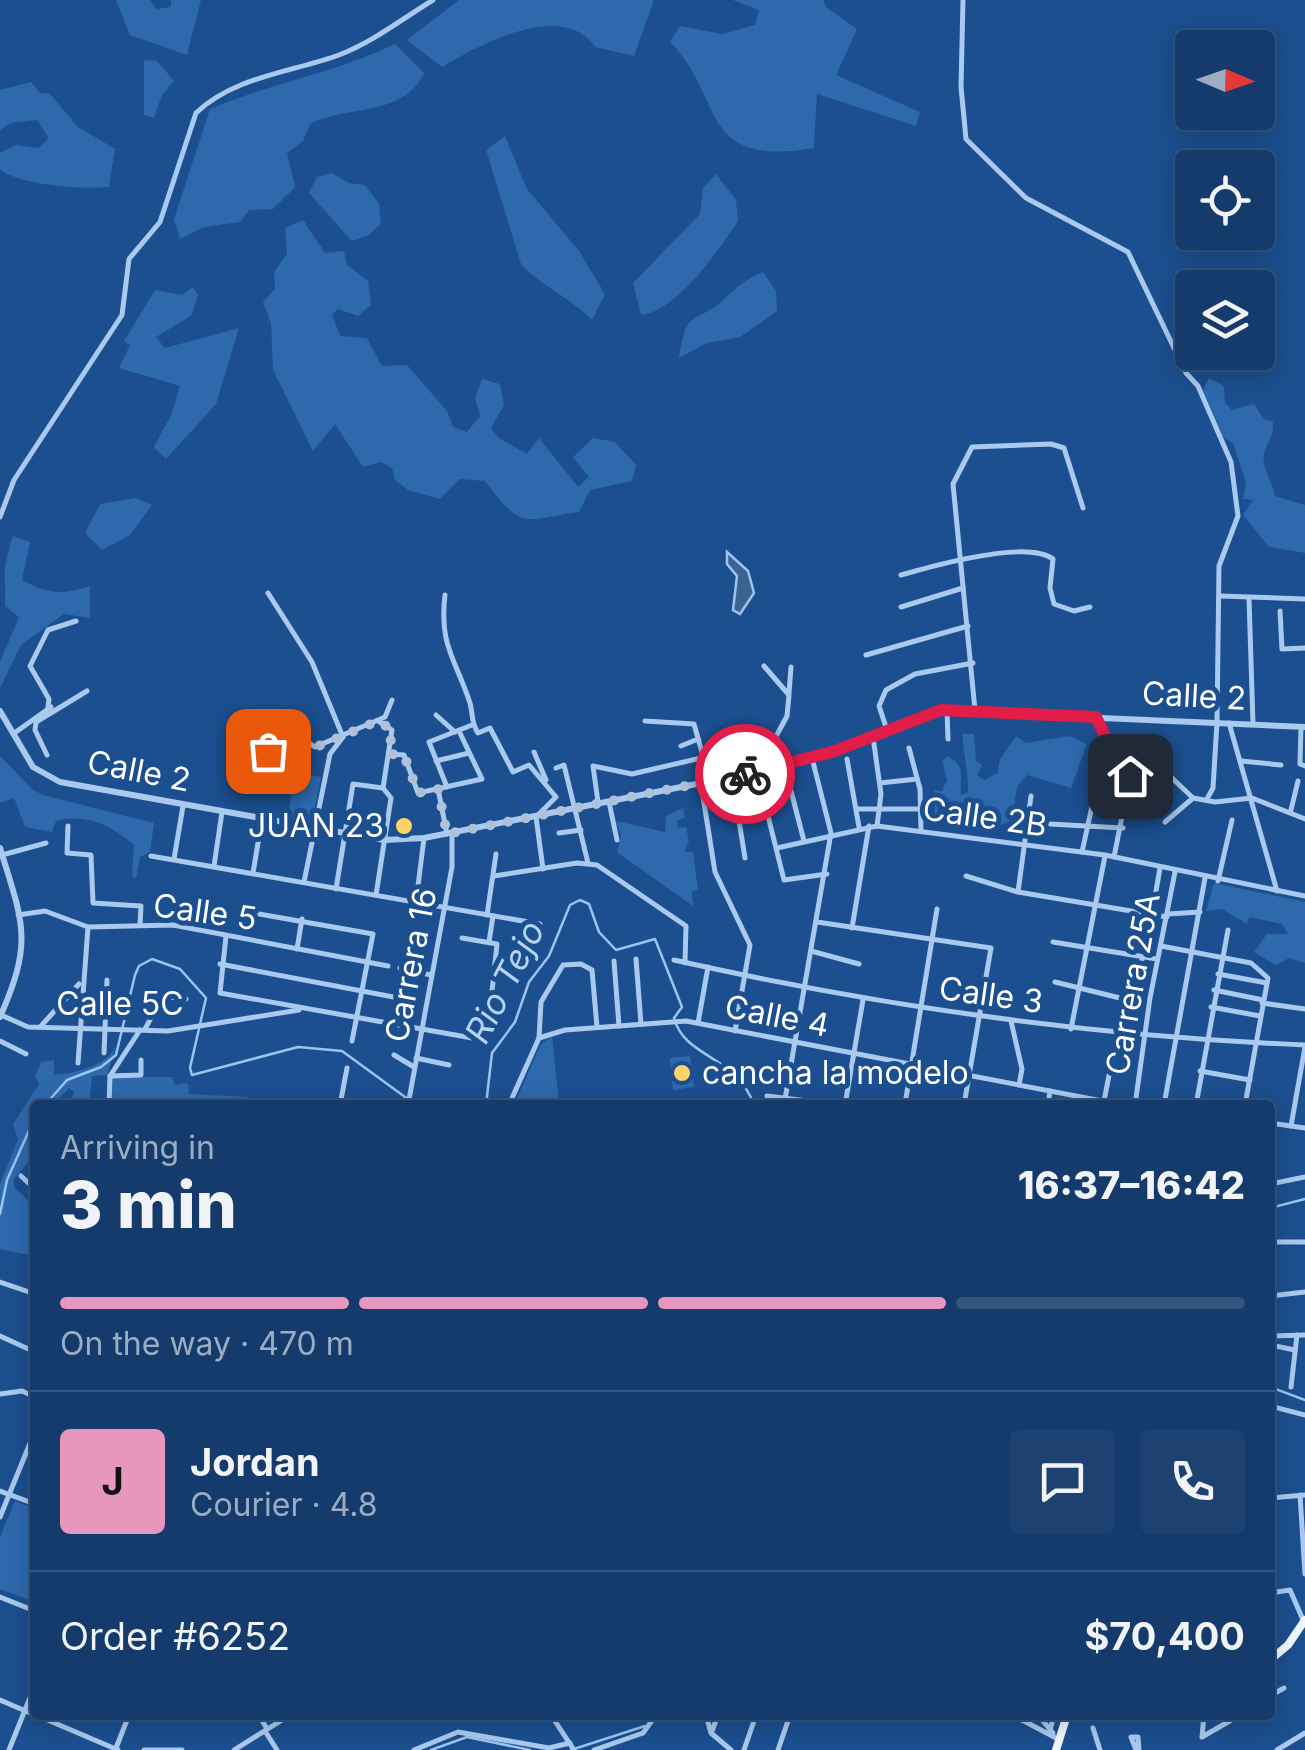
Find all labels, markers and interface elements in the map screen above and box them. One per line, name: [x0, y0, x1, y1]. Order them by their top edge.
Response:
north arrow: [1175, 30, 1275, 130]
map controls: [1175, 30, 1275, 370]
button: locate: [1175, 150, 1275, 250]
button: layers: [1175, 270, 1275, 370]
street label: Calle 2: [1141, 673, 1247, 718]
pin: [226, 709, 311, 794]
icon: bag: [241, 724, 296, 779]
courier: [695, 724, 795, 824]
pin: [1088, 734, 1173, 819]
street label: Calle 2: [84, 741, 194, 800]
icon: bike: [718, 747, 773, 802]
icon: home: [1103, 749, 1158, 804]
street label: Calle 2B: [920, 788, 1050, 845]
place label: JUAN 23: [248, 806, 384, 845]
marker: JUAN 23: [393, 815, 415, 837]
street label: Calle 5: [151, 885, 259, 938]
street label: Carrera 16: [376, 885, 445, 1045]
street label: Carrera 25A: [1097, 890, 1168, 1078]
water label: Rio Tejo: [456, 913, 553, 1050]
street label: Calle 3: [937, 968, 1045, 1021]
street label: Calle 5C: [56, 984, 184, 1023]
street label: Calle 4: [722, 986, 832, 1045]
place label: cancha la modelo: [702, 1053, 969, 1092]
marker: cancha la modelo: [671, 1062, 693, 1084]
text: Arriving in: [60, 1128, 215, 1167]
text: 16:37–16:42: [1018, 1162, 1245, 1208]
text: 3 min: [60, 1165, 237, 1244]
text: On the way · 470 m: [60, 1324, 354, 1363]
button: chat: [1010, 1429, 1115, 1534]
button: phone: [1140, 1429, 1245, 1534]
text: Jordan: [190, 1439, 320, 1485]
text: J: [101, 1458, 124, 1504]
text: Courier · 4.8: [190, 1485, 378, 1524]
text: Order #6252: [60, 1613, 290, 1659]
text: $70,400: [1084, 1613, 1245, 1659]

